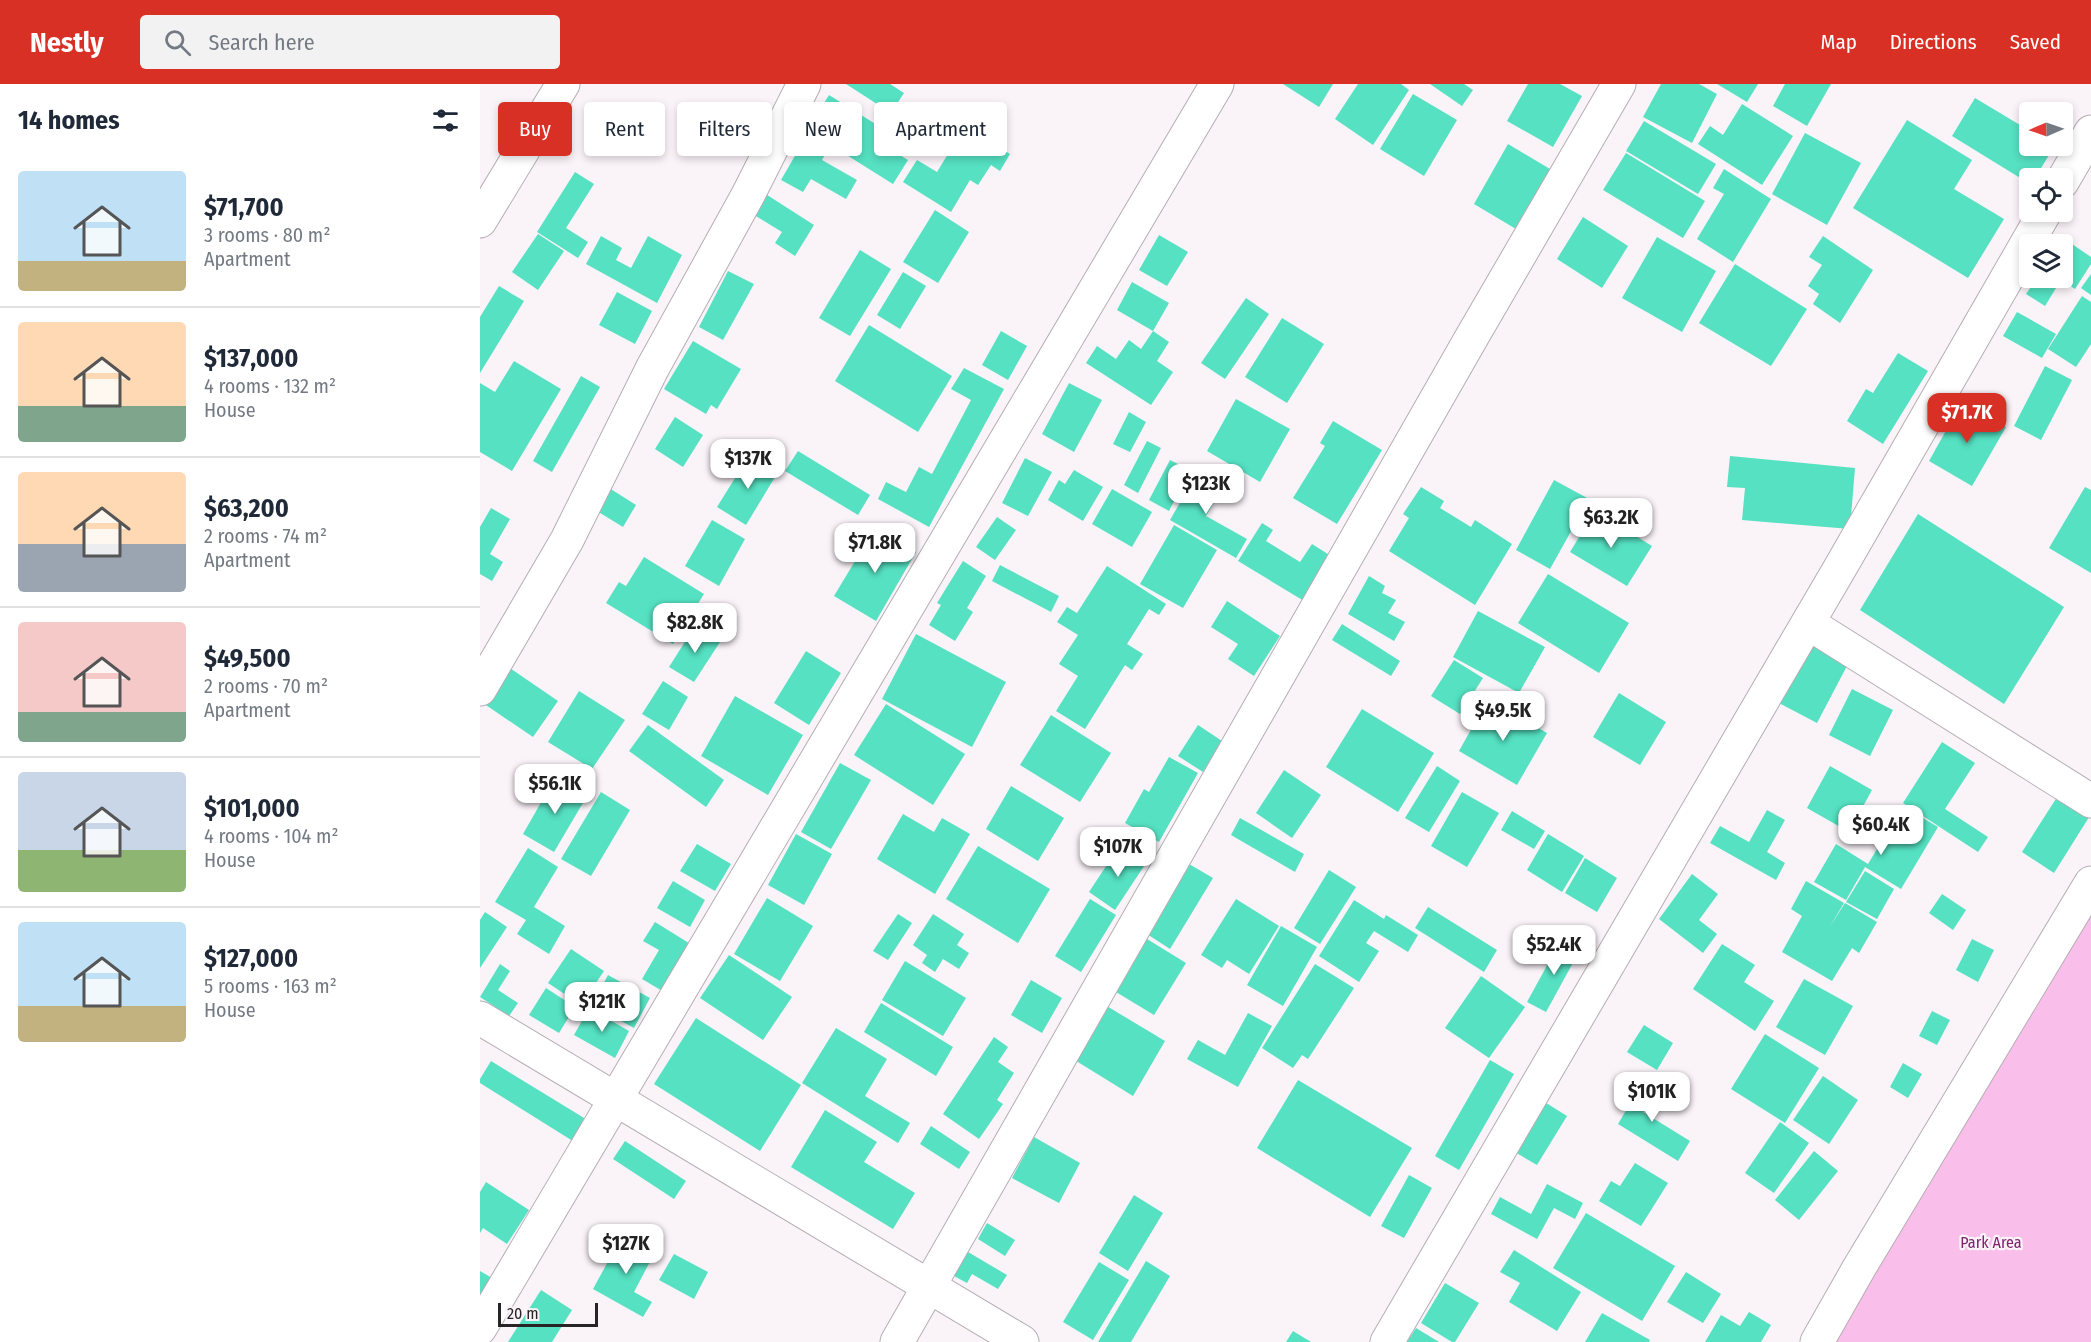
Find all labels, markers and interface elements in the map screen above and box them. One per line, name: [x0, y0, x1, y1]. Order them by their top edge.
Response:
search box: [140, 15, 560, 69]
text: Nestly: [30, 26, 104, 59]
icon: search: [161, 26, 194, 59]
text: Search here: [209, 29, 315, 56]
text: Map: [1820, 29, 1857, 55]
text: Directions: [1890, 29, 1977, 55]
text: Saved: [2010, 29, 2061, 55]
chip: Buy: [498, 102, 572, 156]
chip: Rent: [584, 102, 665, 156]
chip: Filters: [677, 102, 772, 156]
chip: New: [784, 102, 862, 156]
chip: Apartment: [874, 102, 1007, 156]
north arrow: [2019, 102, 2073, 156]
map controls: [2019, 102, 2073, 288]
icon: filters: [429, 104, 462, 137]
text: 14 homes: [18, 105, 120, 136]
button: locate: [2019, 168, 2073, 222]
text: $71,700: [204, 192, 284, 223]
icon: home: [66, 195, 138, 267]
text: 3 rooms · 80 m²: [204, 223, 330, 247]
button: layers: [2019, 234, 2073, 288]
text: Apartment: [204, 247, 291, 271]
text: $137,000: [204, 343, 298, 374]
icon: home: [66, 346, 138, 418]
text: 4 rooms · 132 m²: [204, 374, 336, 398]
pin: $71.7K: [1918, 393, 2016, 444]
text: House: [204, 398, 256, 422]
text: $71.7K: [1941, 400, 1993, 424]
pin: $137K: [706, 439, 790, 490]
text: $137K: [724, 446, 772, 470]
pin: $123K: [1164, 464, 1248, 515]
text: $123K: [1182, 471, 1230, 495]
text: $63,200: [204, 493, 289, 524]
icon: home: [66, 496, 138, 568]
pin: $63.2K: [1562, 498, 1660, 549]
text: $63.2K: [1583, 505, 1639, 529]
pin: $71.8K: [826, 523, 924, 574]
text: 2 rooms · 74 m²: [204, 524, 327, 548]
text: $71.8K: [848, 530, 902, 554]
text: Apartment: [204, 548, 291, 572]
pin: $82.8K: [646, 603, 744, 654]
text: $82.8K: [667, 610, 723, 634]
text: $49,500: [204, 643, 291, 674]
icon: home: [66, 646, 138, 718]
text: 2 rooms · 70 m²: [204, 674, 328, 698]
pin: $49.5K: [1454, 691, 1552, 742]
text: Apartment: [204, 698, 291, 722]
text: $49.5K: [1475, 698, 1531, 722]
pin: $56.1K: [506, 764, 604, 815]
text: $56.1K: [529, 771, 581, 795]
text: $101,000: [204, 793, 300, 824]
icon: home: [66, 796, 138, 868]
pin: $60.4K: [1832, 805, 1930, 856]
text: $60.4K: [1852, 812, 1910, 836]
text: 4 rooms · 104 m²: [204, 824, 339, 848]
pin: $107K: [1076, 827, 1160, 878]
text: $107K: [1094, 834, 1142, 858]
text: House: [204, 848, 256, 872]
pin: $52.4K: [1505, 925, 1603, 976]
text: $52.4K: [1527, 932, 1581, 956]
text: $127,000: [204, 943, 298, 974]
icon: home: [66, 946, 138, 1018]
text: 5 rooms · 163 m²: [204, 974, 337, 998]
pin: $121K: [560, 982, 644, 1033]
text: $121K: [579, 989, 625, 1013]
text: House: [204, 998, 256, 1022]
pin: $101K: [1610, 1072, 1694, 1123]
text: $101K: [1628, 1079, 1676, 1103]
pin: $127K: [584, 1224, 668, 1275]
text: $127K: [603, 1231, 650, 1255]
park label: Park Area: [1960, 1233, 2022, 1252]
scale bar: [498, 1300, 598, 1328]
text: 20 m: [507, 1304, 538, 1323]

